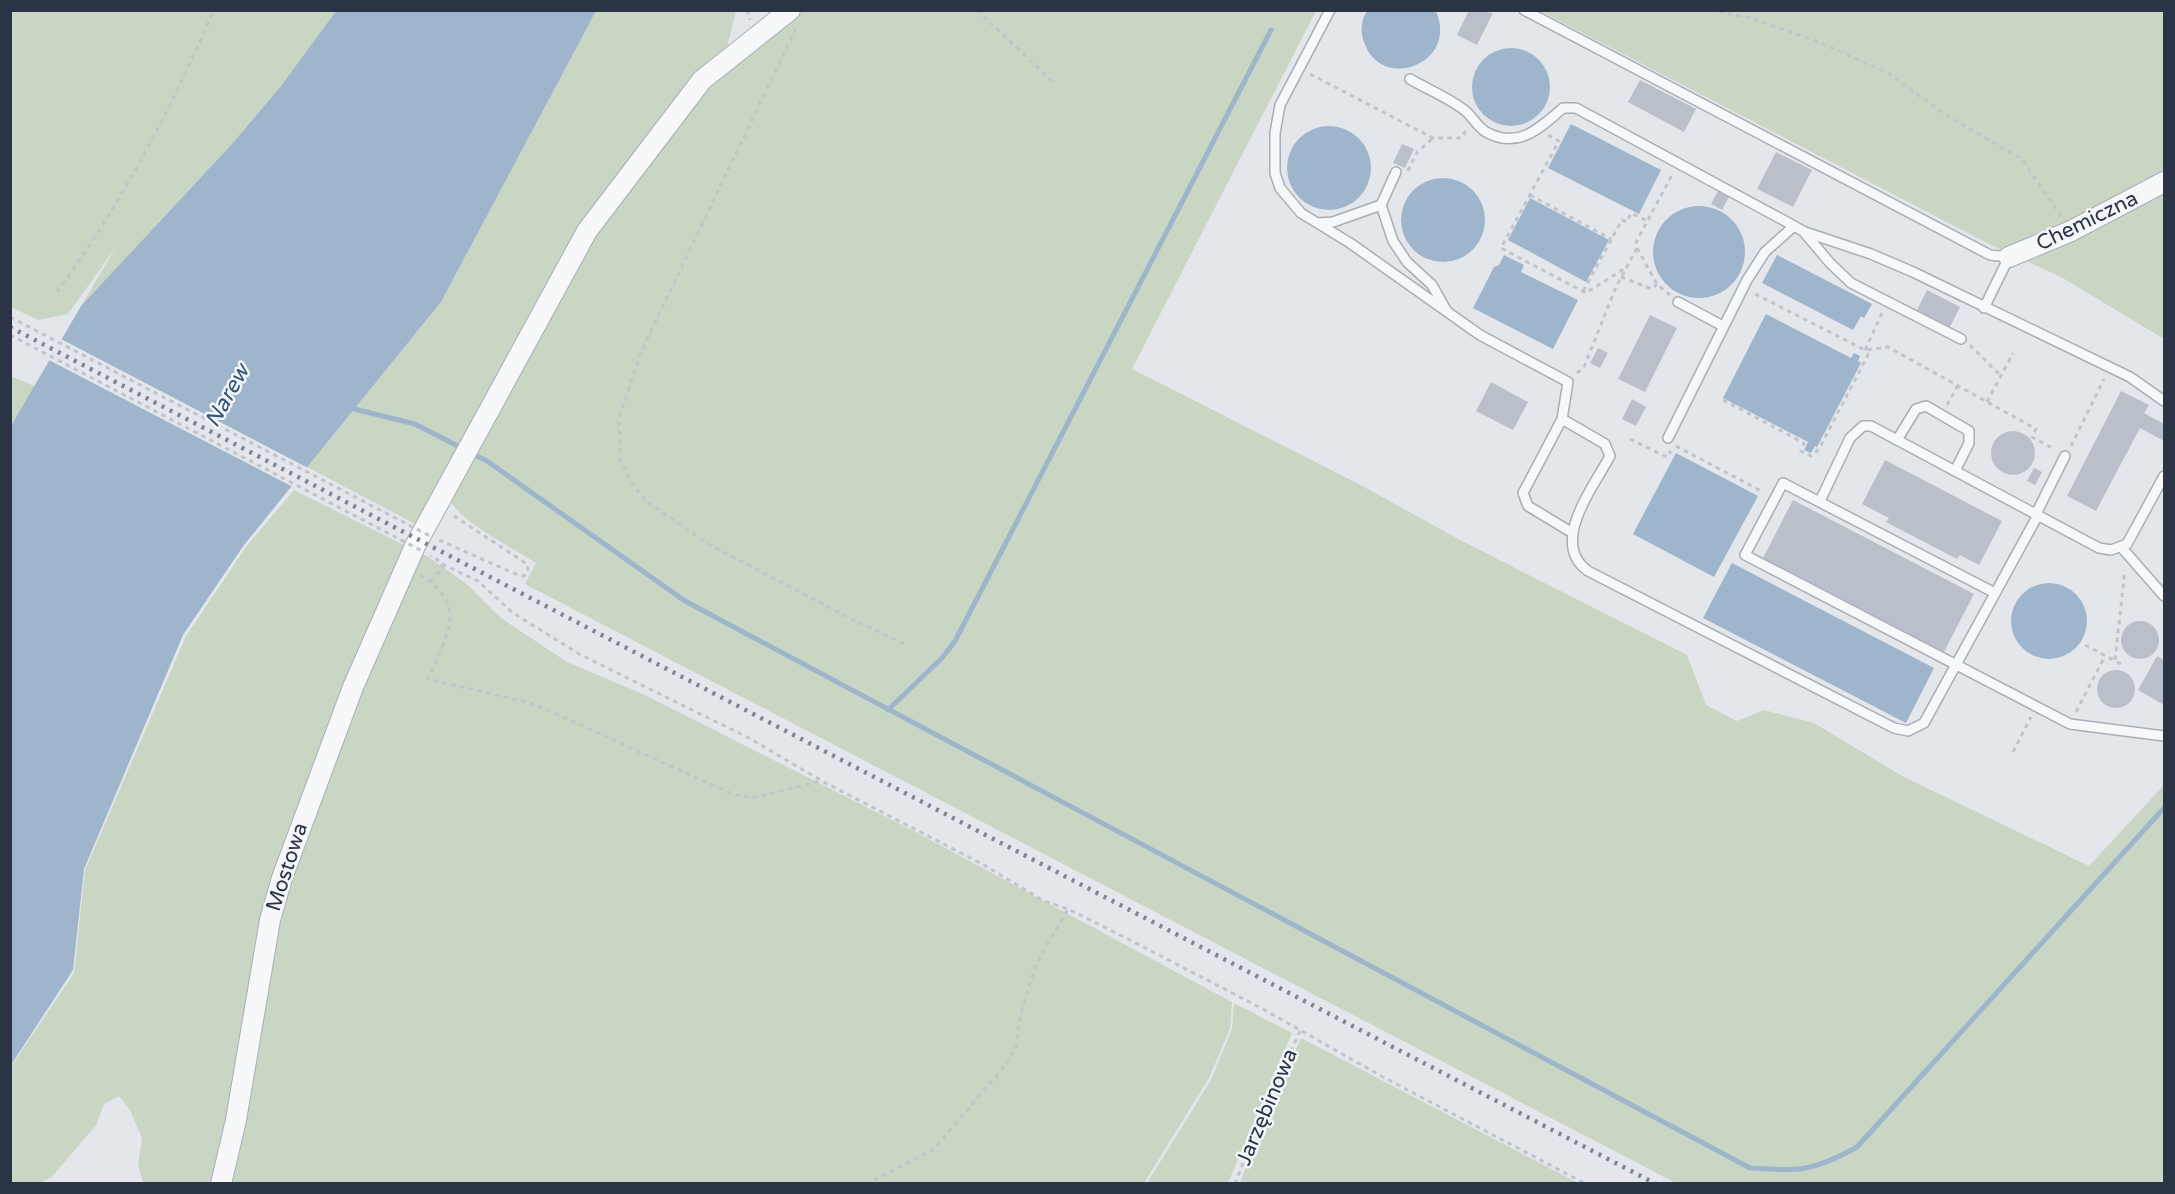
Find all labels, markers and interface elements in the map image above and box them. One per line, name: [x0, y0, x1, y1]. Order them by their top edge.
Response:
street label: Chemiczna: [2032, 186, 2142, 256]
water label: Narew: [199, 358, 256, 432]
street label: Mostowa: [261, 820, 313, 914]
street label: Jarzębinowa: [1231, 1045, 1303, 1169]

